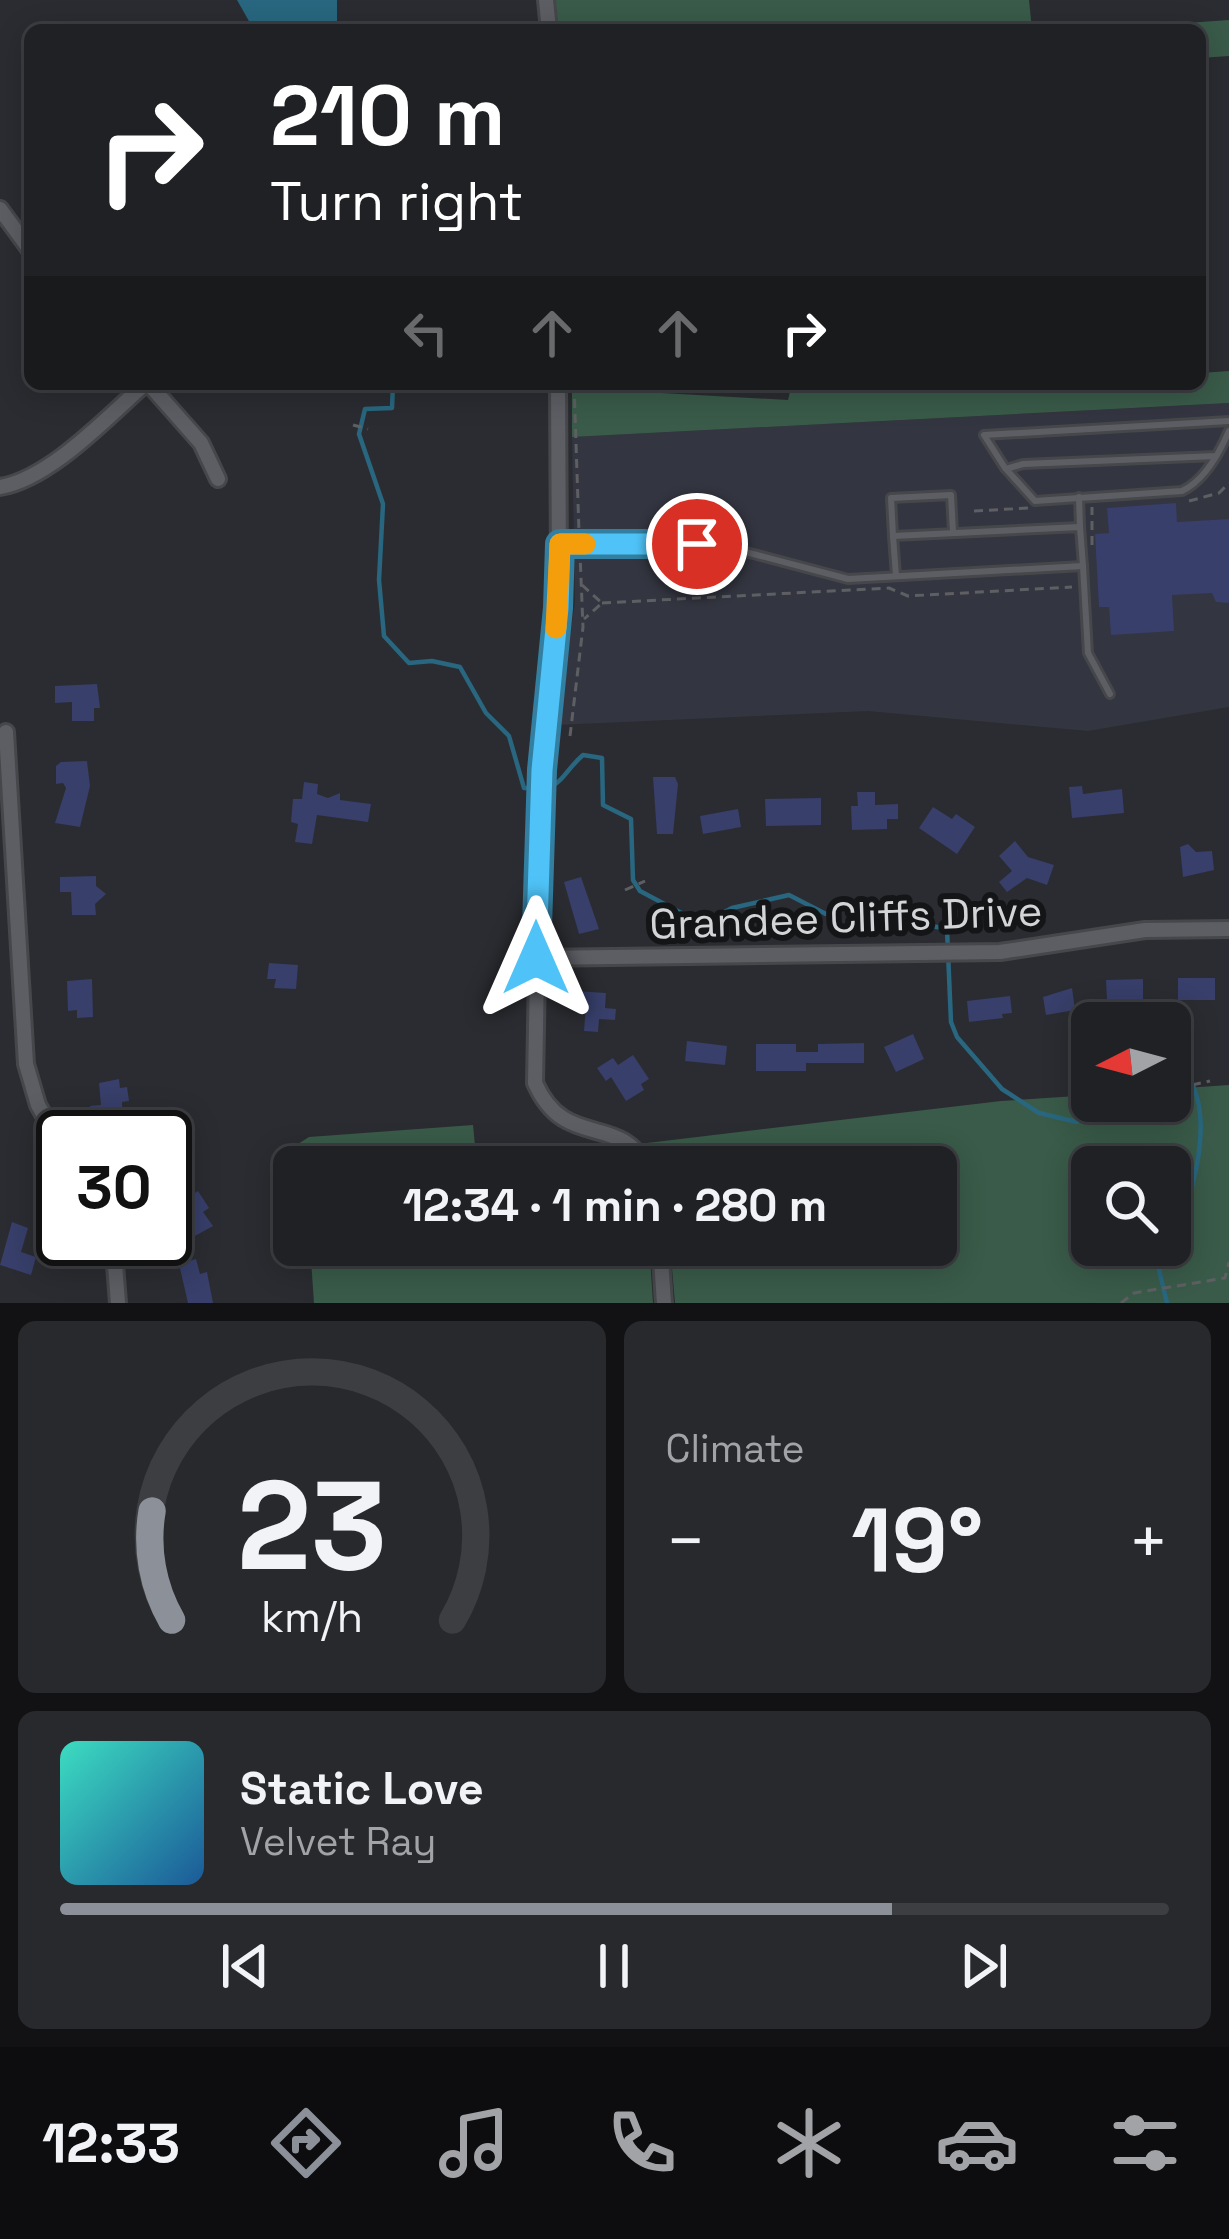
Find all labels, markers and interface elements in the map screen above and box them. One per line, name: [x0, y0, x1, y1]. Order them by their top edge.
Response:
text: 210 m: [270, 62, 505, 170]
icon: right: [72, 72, 228, 228]
text: Turn right: [270, 167, 523, 236]
icon: left: [393, 300, 459, 366]
icon: ahead: [519, 300, 585, 366]
icon: ahead: [645, 300, 711, 366]
icon: right: [771, 300, 837, 366]
pin: [646, 493, 748, 595]
icon: arrive: [664, 511, 730, 577]
street label: Grandee Cliffs Drive: [649, 884, 1043, 951]
position arrow: [473, 895, 599, 1021]
north arrow: [1071, 1002, 1191, 1122]
map controls: [1071, 1002, 1191, 1266]
speed limit sign: 30: [36, 1110, 192, 1266]
button: search: [1071, 1146, 1191, 1266]
text: 12:34 · 1 min · 280 m: [403, 1177, 827, 1234]
text: Climate: [666, 1424, 805, 1473]
text: 23: [237, 1446, 387, 1605]
text: 19°: [851, 1483, 983, 1598]
text: −: [666, 1499, 706, 1583]
text: +: [1128, 1499, 1169, 1583]
text: km/h: [261, 1590, 363, 1645]
text: Static Love: [240, 1760, 484, 1817]
text: Velvet Ray: [240, 1817, 436, 1866]
icon: previous: [212, 1933, 278, 1999]
icon: pause: [581, 1933, 647, 1999]
icon: next: [951, 1933, 1017, 1999]
icon: directions: [264, 2101, 348, 2185]
icon: music: [432, 2101, 516, 2185]
icon: phone: [600, 2101, 684, 2185]
icon: climate: [767, 2101, 851, 2185]
icon: car: [935, 2101, 1019, 2185]
icon: filters: [1103, 2101, 1187, 2185]
text: 12:33: [42, 2109, 180, 2178]

